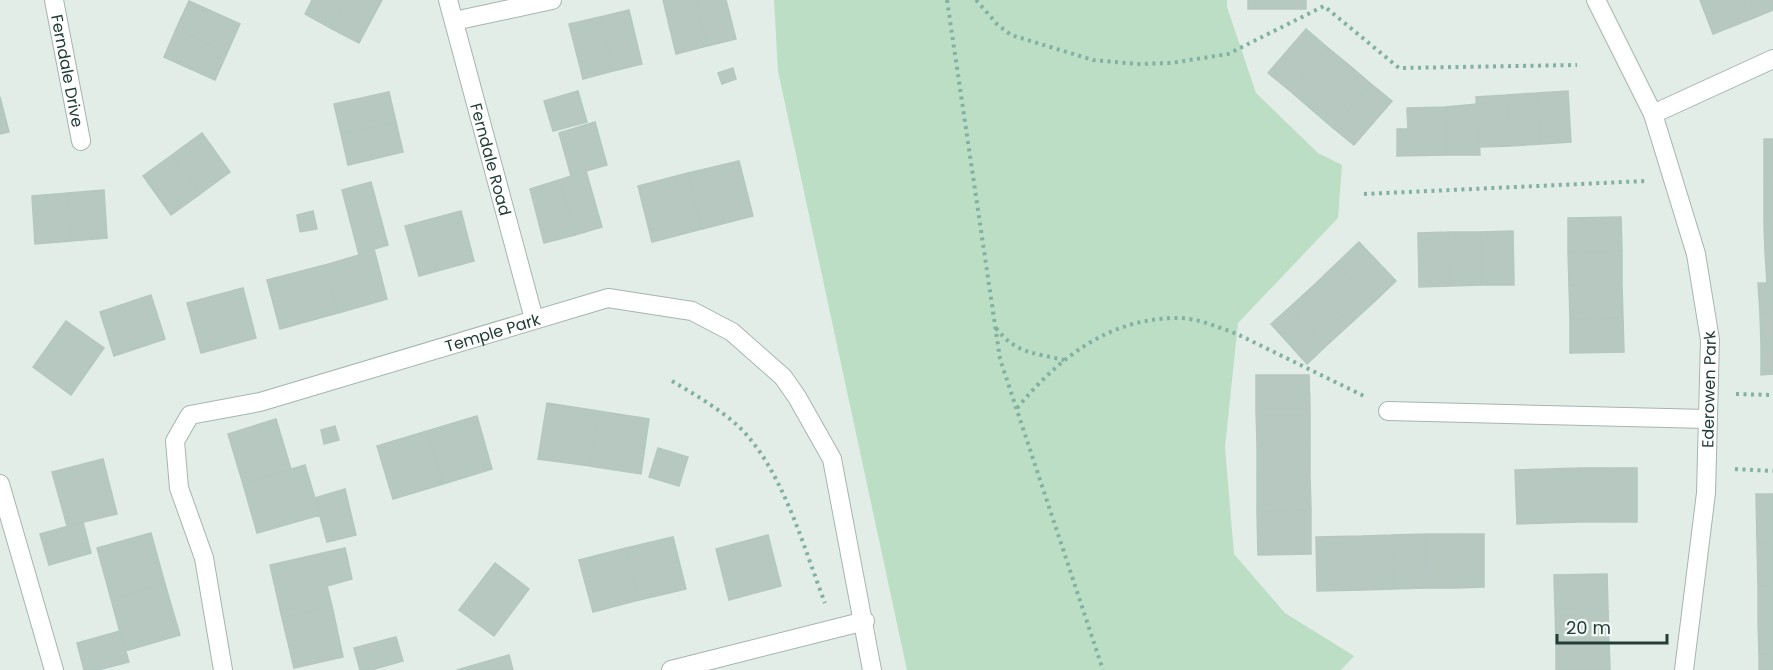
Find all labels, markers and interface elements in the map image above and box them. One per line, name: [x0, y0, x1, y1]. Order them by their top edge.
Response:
street label: Ferndale Drive: [46, 13, 90, 129]
street label: Ferndale Road: [465, 100, 517, 218]
street label: Temple Park: [442, 307, 544, 358]
street label: Ederowen Park: [1696, 328, 1722, 448]
scale bar: [1557, 607, 1666, 645]
text: 20 m: [1566, 615, 1611, 640]

